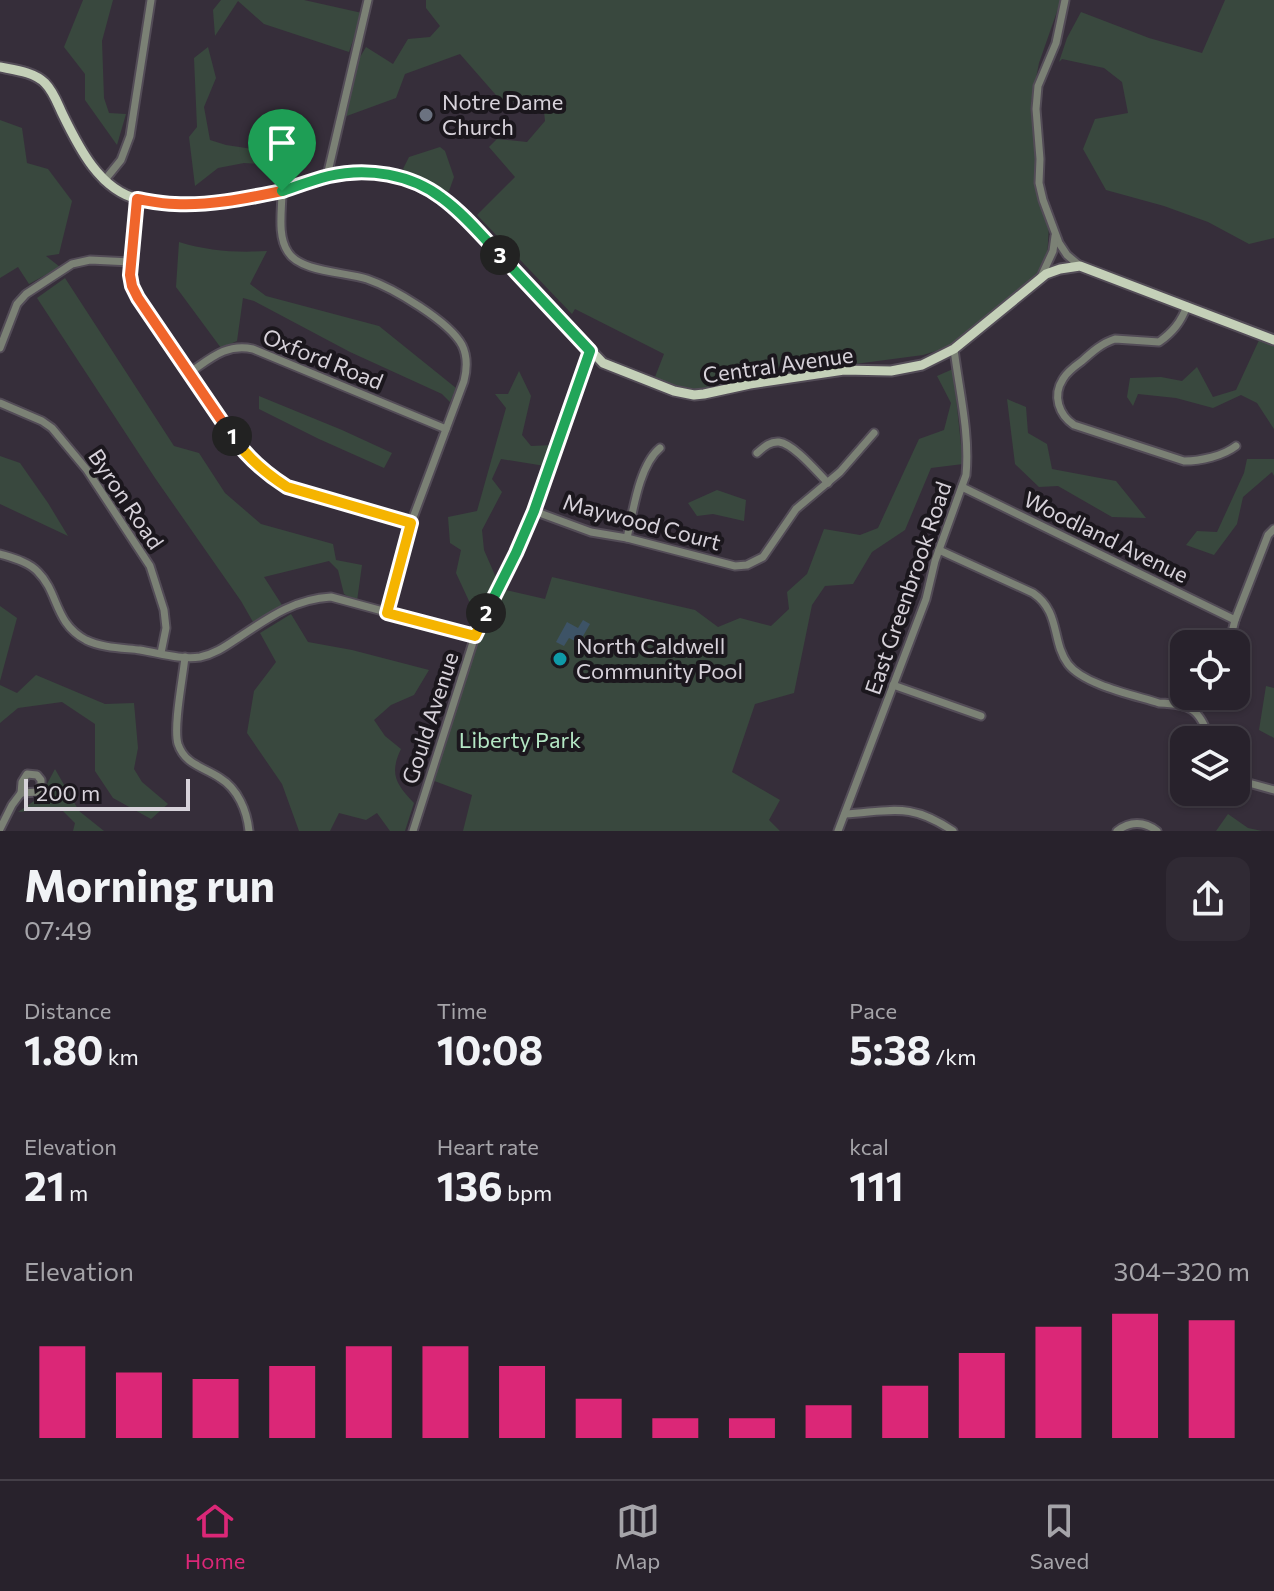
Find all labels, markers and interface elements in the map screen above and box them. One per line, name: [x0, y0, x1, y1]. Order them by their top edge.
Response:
place label: Notre Dame Church: [442, 88, 563, 140]
marker: Notre Dame Church: [417, 106, 435, 124]
pin: [248, 109, 316, 191]
icon: arrive: [260, 121, 304, 165]
pin: 3: [480, 235, 520, 275]
text: 3: [494, 241, 506, 268]
street label: Oxford Road: [259, 322, 387, 395]
street label: Central Avenue: [701, 341, 855, 388]
pin: 1: [212, 416, 252, 456]
text: 1: [227, 422, 237, 449]
street label: Byron Road: [83, 443, 170, 554]
street label: East Greenbrook Road: [858, 478, 957, 698]
street label: Woodland Avenue: [1019, 485, 1193, 588]
street label: Maywood Court: [560, 487, 724, 556]
pin: 2: [466, 593, 506, 633]
text: 2: [480, 599, 492, 626]
map controls: [1170, 630, 1250, 806]
button: locate: [1170, 630, 1250, 710]
place label: North Caldwell Community Pool: [576, 632, 743, 684]
street label: Gould Avenue: [395, 648, 464, 787]
marker: North Caldwell Community Pool: [551, 650, 569, 668]
park label: Liberty Park: [459, 726, 581, 753]
button: layers: [1170, 726, 1250, 806]
scale bar: [24, 775, 190, 811]
text: 200 m: [36, 779, 100, 806]
text: Morning run: [24, 857, 275, 911]
button: share: [1166, 857, 1250, 941]
text: 07:49: [24, 914, 92, 945]
text: Distance: [24, 997, 111, 1024]
text: Time: [437, 997, 487, 1024]
text: Pace: [849, 997, 897, 1024]
text: 1.80: [24, 1024, 103, 1073]
text: 10:08: [437, 1024, 543, 1073]
text: 5:38: [849, 1024, 931, 1073]
text: km: [103, 1043, 139, 1070]
text: /km: [931, 1043, 976, 1070]
text: Elevation: [24, 1133, 117, 1160]
text: Heart rate: [437, 1133, 539, 1160]
text: kcal: [849, 1133, 889, 1160]
text: 21: [24, 1160, 65, 1209]
text: 136: [437, 1160, 503, 1209]
text: 111: [849, 1160, 904, 1209]
text: m: [65, 1179, 88, 1206]
text: bpm: [503, 1179, 552, 1206]
text: Elevation: [24, 1255, 134, 1286]
text: 304–320 m: [1114, 1255, 1250, 1286]
tab: Home: [185, 1499, 245, 1574]
tab: Map: [615, 1499, 660, 1574]
tab: Saved: [1030, 1499, 1089, 1574]

